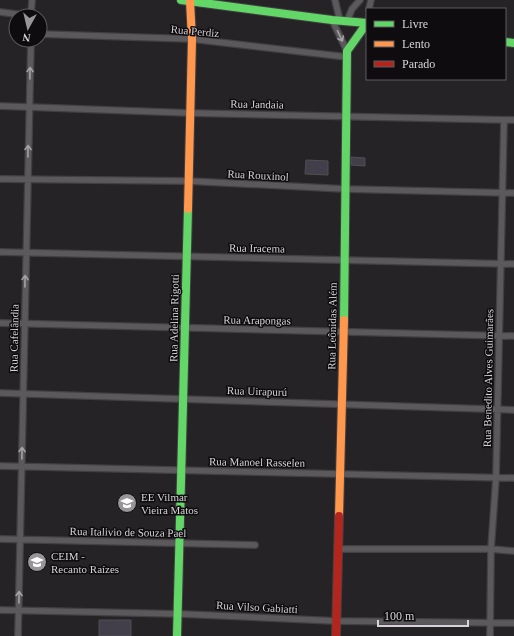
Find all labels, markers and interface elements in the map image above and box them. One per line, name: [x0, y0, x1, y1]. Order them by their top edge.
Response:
north arrow: [8, 8, 48, 48]
legend: [366, 8, 506, 80]
text: Livre: [402, 17, 428, 31]
street label: Rua Perdiz: [170, 23, 220, 39]
one-way arrow: [337, 29, 344, 41]
text: N: [22, 31, 31, 44]
text: Lento: [402, 37, 430, 51]
text: Parado: [402, 57, 435, 71]
one-way arrow: [26, 67, 34, 80]
street label: Rua Jandaia: [230, 98, 284, 110]
one-way arrow: [24, 145, 32, 158]
street label: Rua Rouxinol: [227, 167, 289, 183]
street label: Rua Iracema: [229, 242, 285, 254]
street label: Rua Adelina Rigotti: [167, 274, 181, 362]
one-way arrow: [22, 275, 29, 288]
street label: Rua Leônidas Além: [325, 282, 339, 370]
street label: Rua Cafelândia: [7, 304, 21, 372]
street label: Rua Benedito Alves Guimarães: [481, 309, 495, 447]
street label: Rua Arapongas: [223, 313, 291, 327]
street label: Rua Uirapurú: [227, 384, 288, 398]
one-way arrow: [18, 447, 26, 460]
street label: Rua Manoel Rasselen: [209, 455, 306, 469]
place label: EE Vilmar Vieira Matos: [141, 491, 198, 516]
school or university icon: EE Vilmar Vieira Matos: [116, 492, 138, 514]
street label: Rua Italivio de Souza Pael: [70, 525, 186, 539]
place label: CEIM - Recanto Raízes: [51, 550, 119, 575]
school or university icon: CEIM - Recanto Raízes: [26, 551, 48, 573]
one-way arrow: [15, 591, 23, 604]
street label: Rua Vilso Gabiatti: [216, 599, 298, 615]
scale bar: [378, 602, 468, 628]
text: 100 m: [384, 609, 415, 623]

